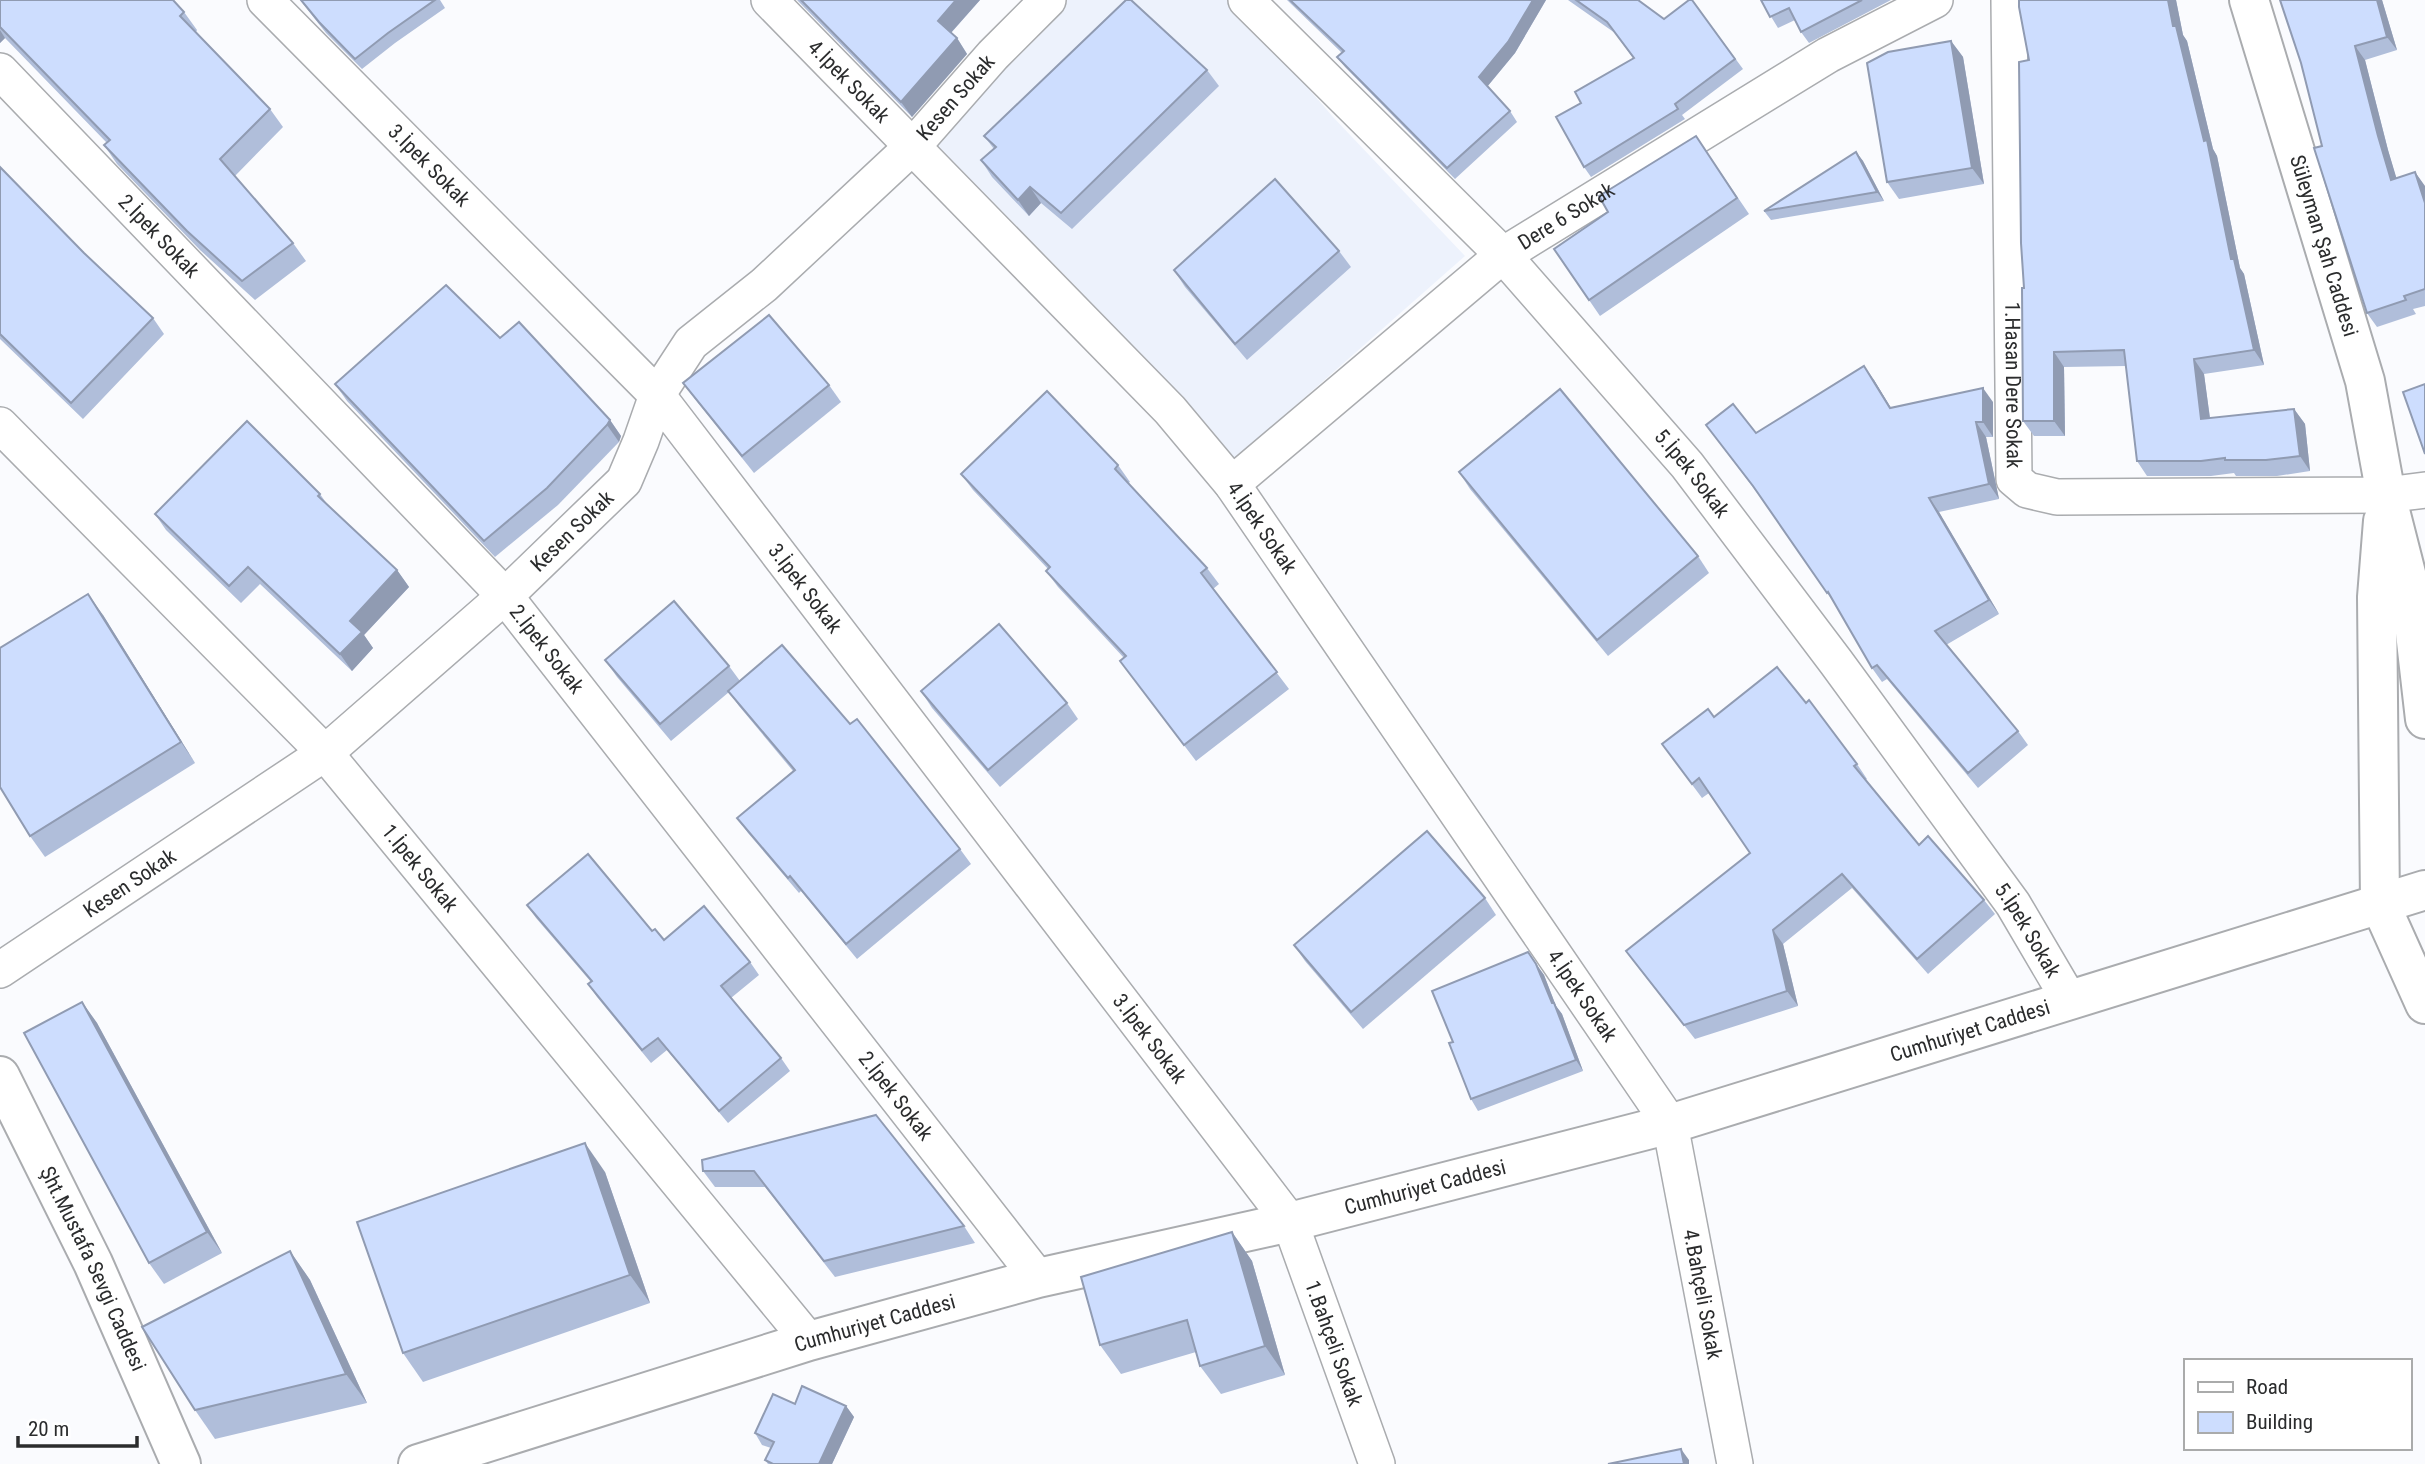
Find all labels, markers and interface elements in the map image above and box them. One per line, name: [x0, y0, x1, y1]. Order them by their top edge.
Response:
street label: 4.İpek Sokak: [803, 35, 895, 128]
street label: Kesen Sokak: [912, 49, 1000, 145]
street label: 3.İpek Sokak: [383, 119, 475, 212]
street label: Süleyman Şah Caddesi: [2285, 152, 2363, 339]
street label: Dere 6 Sokak: [1514, 177, 1619, 255]
street label: 2.İpek Sokak: [113, 189, 205, 283]
street label: 1.Hasan Dere Sokak: [2000, 301, 2026, 469]
street label: 5.İpek Sokak: [1649, 425, 1735, 523]
street label: 4.İpek Sokak: [1222, 477, 1302, 579]
street label: Kesen Sokak: [526, 485, 619, 577]
street label: 3.İpek Sokak: [763, 539, 847, 638]
street label: 2.İpek Sokak: [504, 600, 589, 699]
street label: 1.İpek Sokak: [377, 820, 463, 917]
street label: Kesen Sokak: [79, 844, 181, 923]
street label: 5.İpek Sokak: [1990, 878, 2066, 982]
street label: 4.İpek Sokak: [1542, 945, 1622, 1047]
street label: 3.İpek Sokak: [1108, 989, 1192, 1088]
street label: Cumhuriyet Caddesi: [1887, 995, 2053, 1067]
street label: 2.İpek Sokak: [854, 1047, 938, 1146]
street label: Cumhuriyet Caddesi: [1342, 1155, 1508, 1220]
street label: Şht.Mustafa Sevgi Caddesi: [35, 1163, 151, 1375]
street label: 4.Bahçeli Sokak: [1678, 1227, 1727, 1362]
street label: 1.Bahçeli Sokak: [1300, 1277, 1367, 1410]
street label: Cumhuriyet Caddesi: [791, 1289, 958, 1357]
legend: [2184, 1359, 2411, 1450]
text: Road: [2246, 1375, 2288, 1399]
scale bar: [18, 1404, 136, 1448]
text: Building: [2246, 1410, 2313, 1434]
text: 20 m: [28, 1417, 69, 1441]

